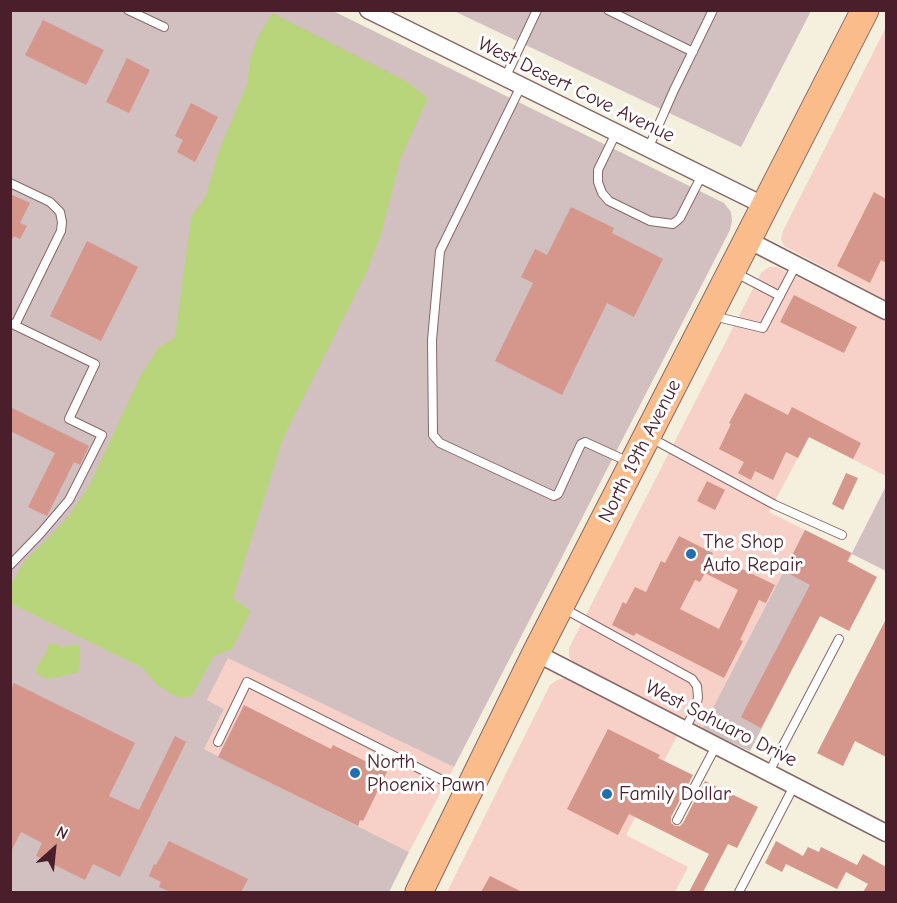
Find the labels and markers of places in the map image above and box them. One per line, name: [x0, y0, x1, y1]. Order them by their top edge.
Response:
place label: The Shop Auto Repair: [703, 530, 802, 577]
marker: The Shop Auto Repair: [684, 547, 698, 561]
place label: North Phoenix Pawn: [367, 750, 485, 797]
marker: North Phoenix Pawn: [348, 766, 362, 780]
place label: Family Dollar: [619, 782, 731, 806]
marker: Family Dollar: [600, 787, 614, 801]

